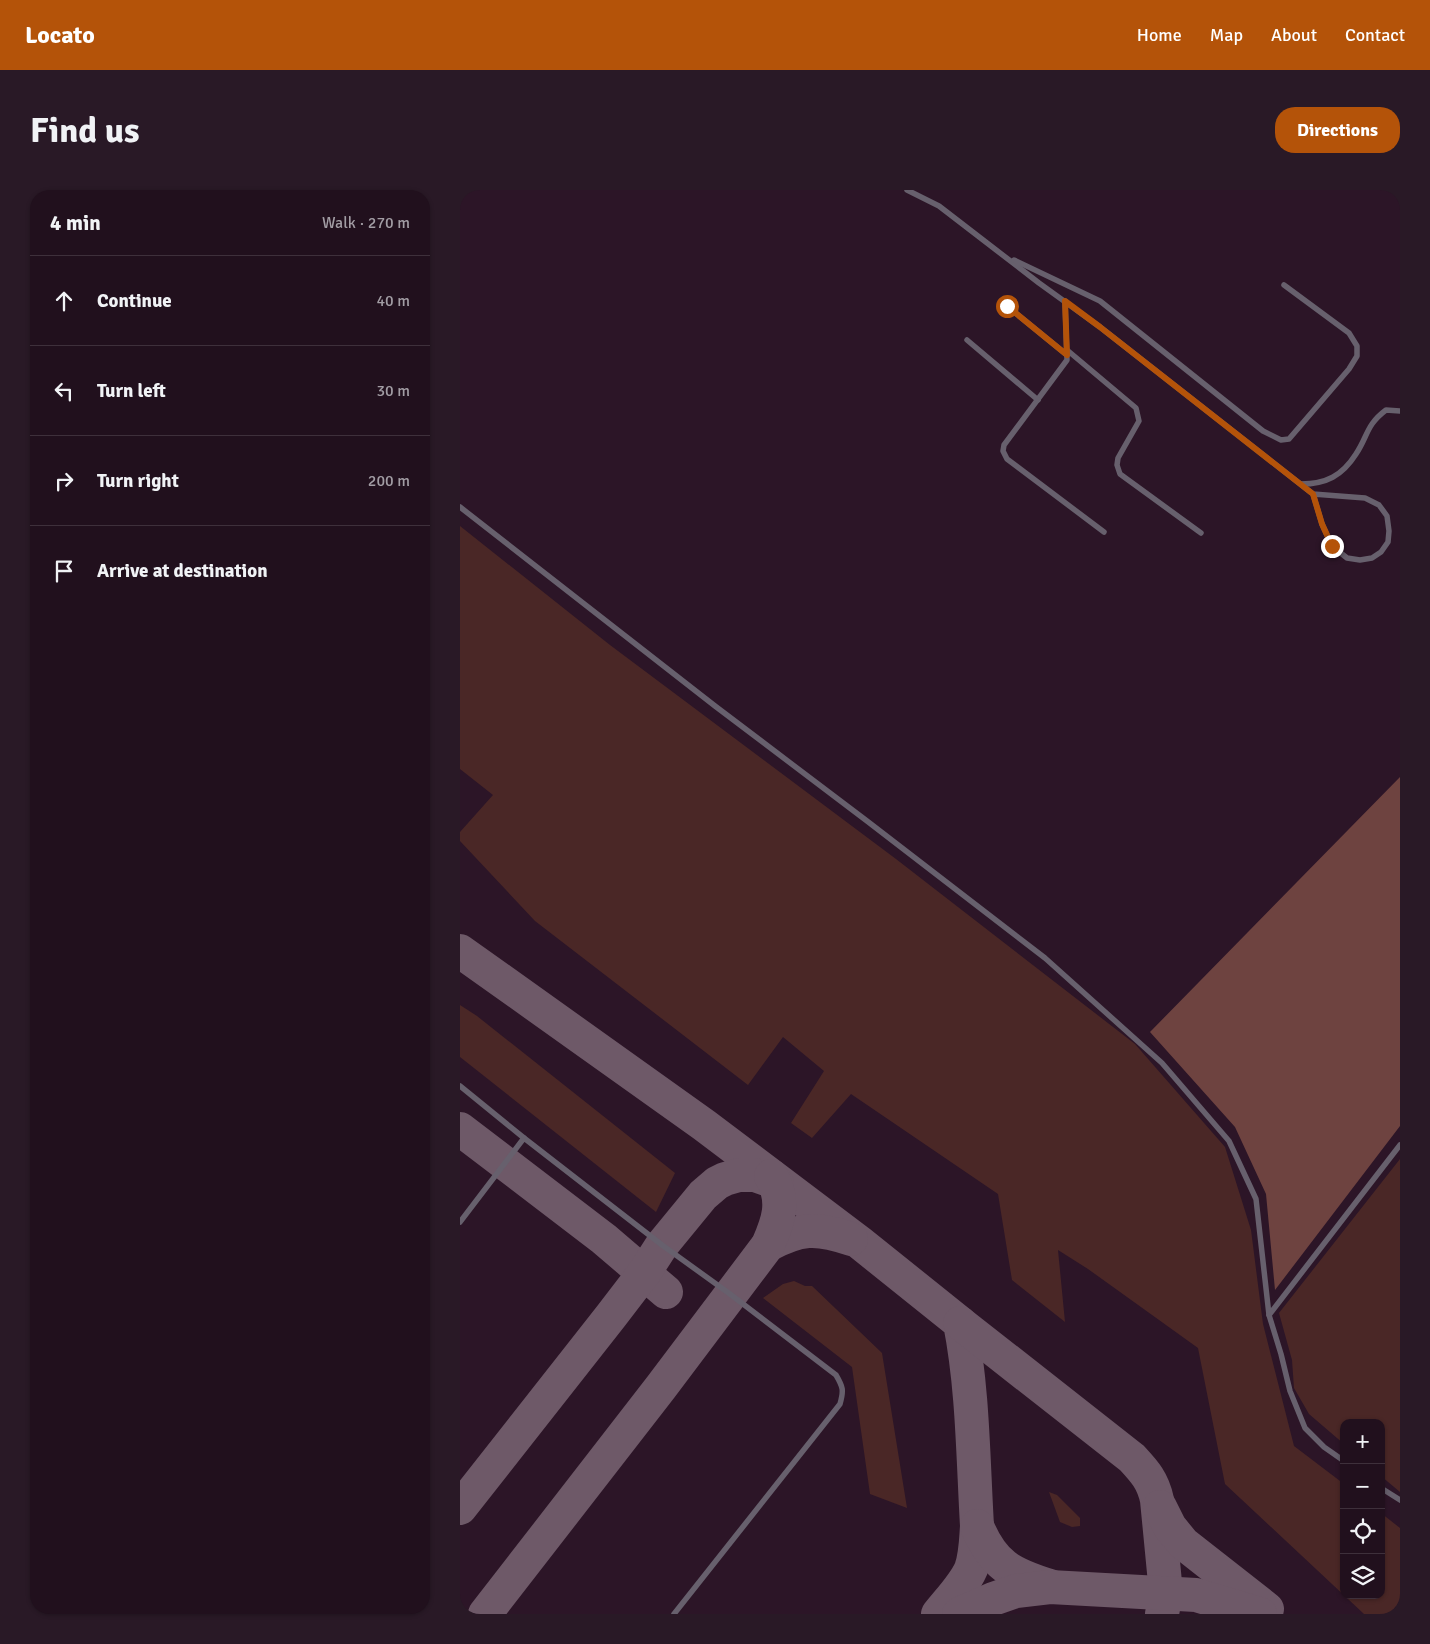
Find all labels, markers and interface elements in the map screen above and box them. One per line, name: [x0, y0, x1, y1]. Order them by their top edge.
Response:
text: Locato: [25, 20, 95, 50]
text: Home: [1137, 24, 1182, 46]
text: Map: [1210, 24, 1243, 46]
text: About: [1271, 24, 1317, 46]
text: Contact: [1345, 24, 1405, 46]
button: Directions: [1275, 107, 1400, 153]
text: Find us: [30, 109, 140, 152]
text: 4 min: [50, 210, 101, 236]
text: Walk · 270 m: [322, 213, 410, 233]
icon: ahead: [50, 287, 78, 315]
text: Continue: [97, 289, 172, 313]
text: 40 m: [376, 291, 410, 311]
route start: [996, 295, 1019, 318]
icon: left: [50, 377, 78, 405]
text: Turn left: [97, 379, 166, 403]
text: 30 m: [376, 381, 410, 401]
icon: right: [50, 467, 78, 495]
text: Turn right: [97, 469, 179, 493]
text: 200 m: [368, 471, 410, 491]
route end: [1321, 535, 1344, 558]
icon: arrive: [50, 557, 78, 585]
text: Arrive at destination: [97, 559, 268, 583]
map controls: [1340, 1419, 1385, 1599]
button: +: [1340, 1419, 1385, 1464]
button: −: [1340, 1464, 1385, 1509]
button: locate: [1340, 1509, 1385, 1554]
button: layers: [1340, 1554, 1385, 1599]

